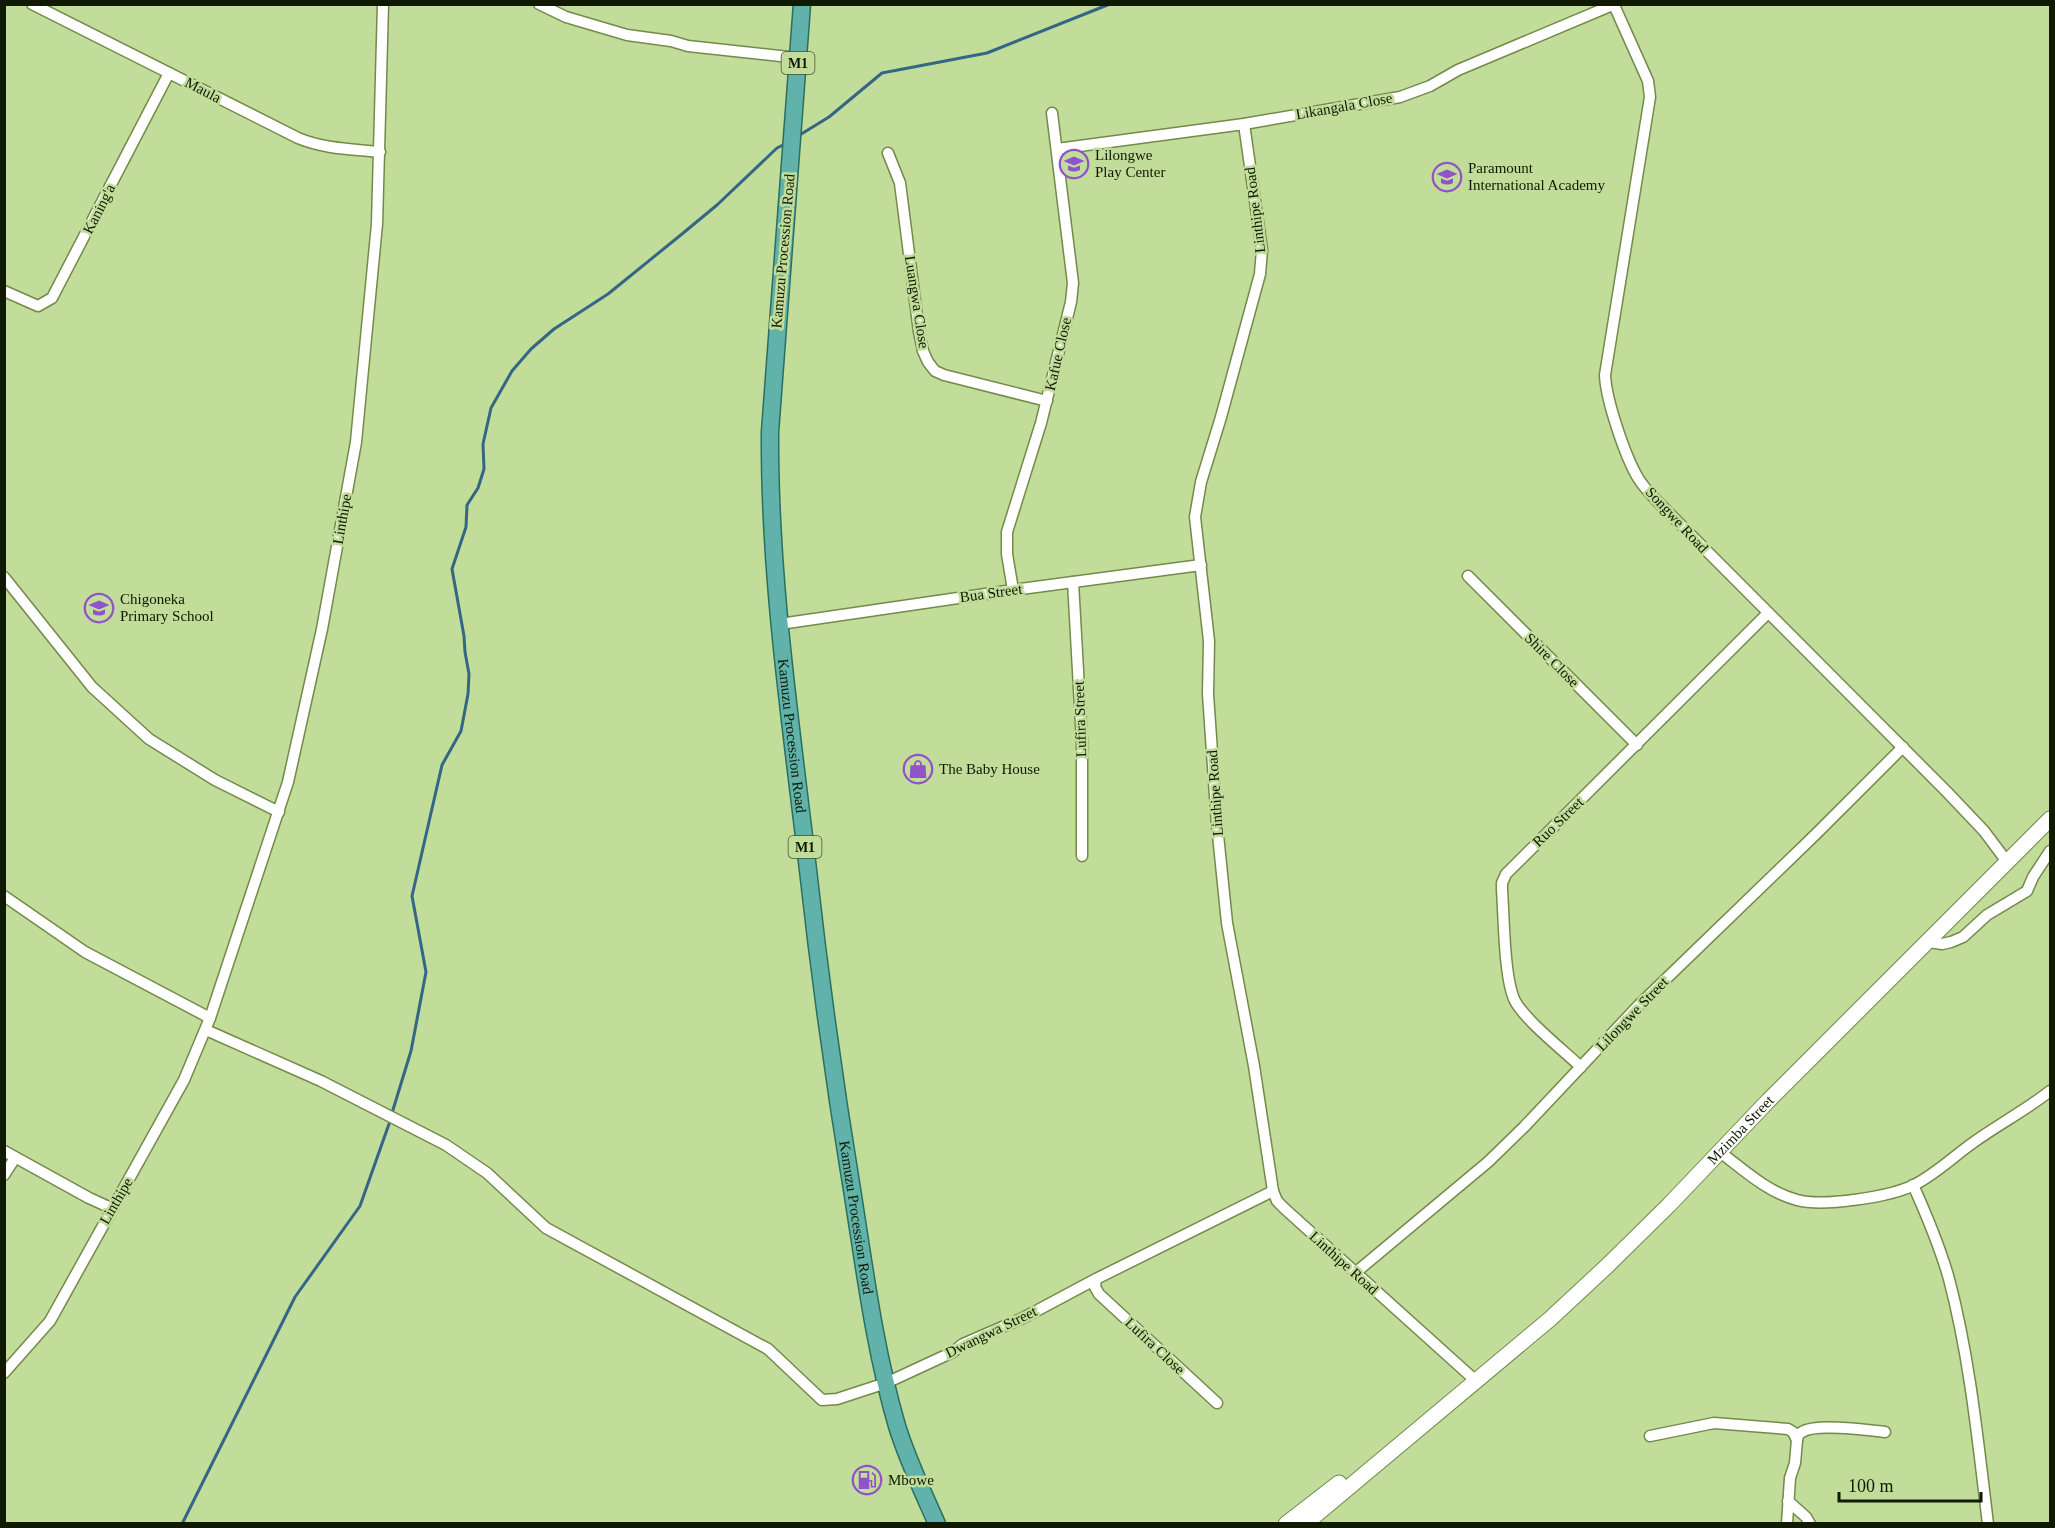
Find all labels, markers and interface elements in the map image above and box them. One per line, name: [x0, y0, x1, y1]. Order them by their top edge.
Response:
road number: M1: [782, 52, 814, 74]
street label: Maula: [182, 74, 224, 106]
street label: Likangala Close: [1294, 90, 1394, 122]
place label: Lilongwe Play Center: [1095, 147, 1165, 180]
school or university icon: Lilongwe Play Center: [1058, 148, 1090, 180]
place label: Paramount International Academy: [1468, 160, 1606, 193]
school or university icon: Paramount International Academy: [1431, 161, 1463, 193]
street label: Linthipe Road: [1242, 166, 1268, 254]
street label: Kamuzu Procession Road: [768, 173, 798, 329]
street label: Kaning'a: [80, 181, 118, 236]
street label: Luangwa Close: [902, 254, 932, 350]
street label: Kafue Close: [1042, 316, 1074, 392]
street label: Songwe Road: [1643, 484, 1712, 556]
street label: Linthipe: [330, 492, 354, 545]
street label: Bua Street: [959, 581, 1024, 605]
place label: Chigoneka Primary School: [120, 591, 214, 624]
school or university icon: Chigoneka Primary School: [83, 592, 115, 624]
street label: Shire Close: [1522, 630, 1582, 690]
street label: Kamuzu Procession Road: [775, 658, 809, 814]
street label: Lufira Street: [1071, 680, 1089, 757]
street label: Linthipe Road: [1204, 749, 1226, 837]
shop icon: The Baby House: [902, 753, 934, 785]
place label: The Baby House: [939, 761, 1040, 777]
street label: Ruo Street: [1530, 794, 1587, 850]
road number: M1: [788, 836, 822, 858]
street label: Lilongwe Street: [1593, 973, 1672, 1054]
street label: Mzimba Street: [1704, 1092, 1777, 1168]
street label: Kamuzu Procession Road: [836, 1140, 876, 1296]
street label: Linthipe: [96, 1175, 136, 1227]
street label: Linthipe Road: [1307, 1228, 1382, 1298]
street label: Dwangwa Street: [943, 1303, 1040, 1361]
street label: Lufira Close: [1122, 1314, 1188, 1378]
fuel station icon: Mbowe: [851, 1464, 883, 1496]
scale bar: [1839, 1465, 1982, 1503]
place label: Mbowe: [888, 1472, 934, 1488]
text: 100 m: [1848, 1476, 1894, 1496]

